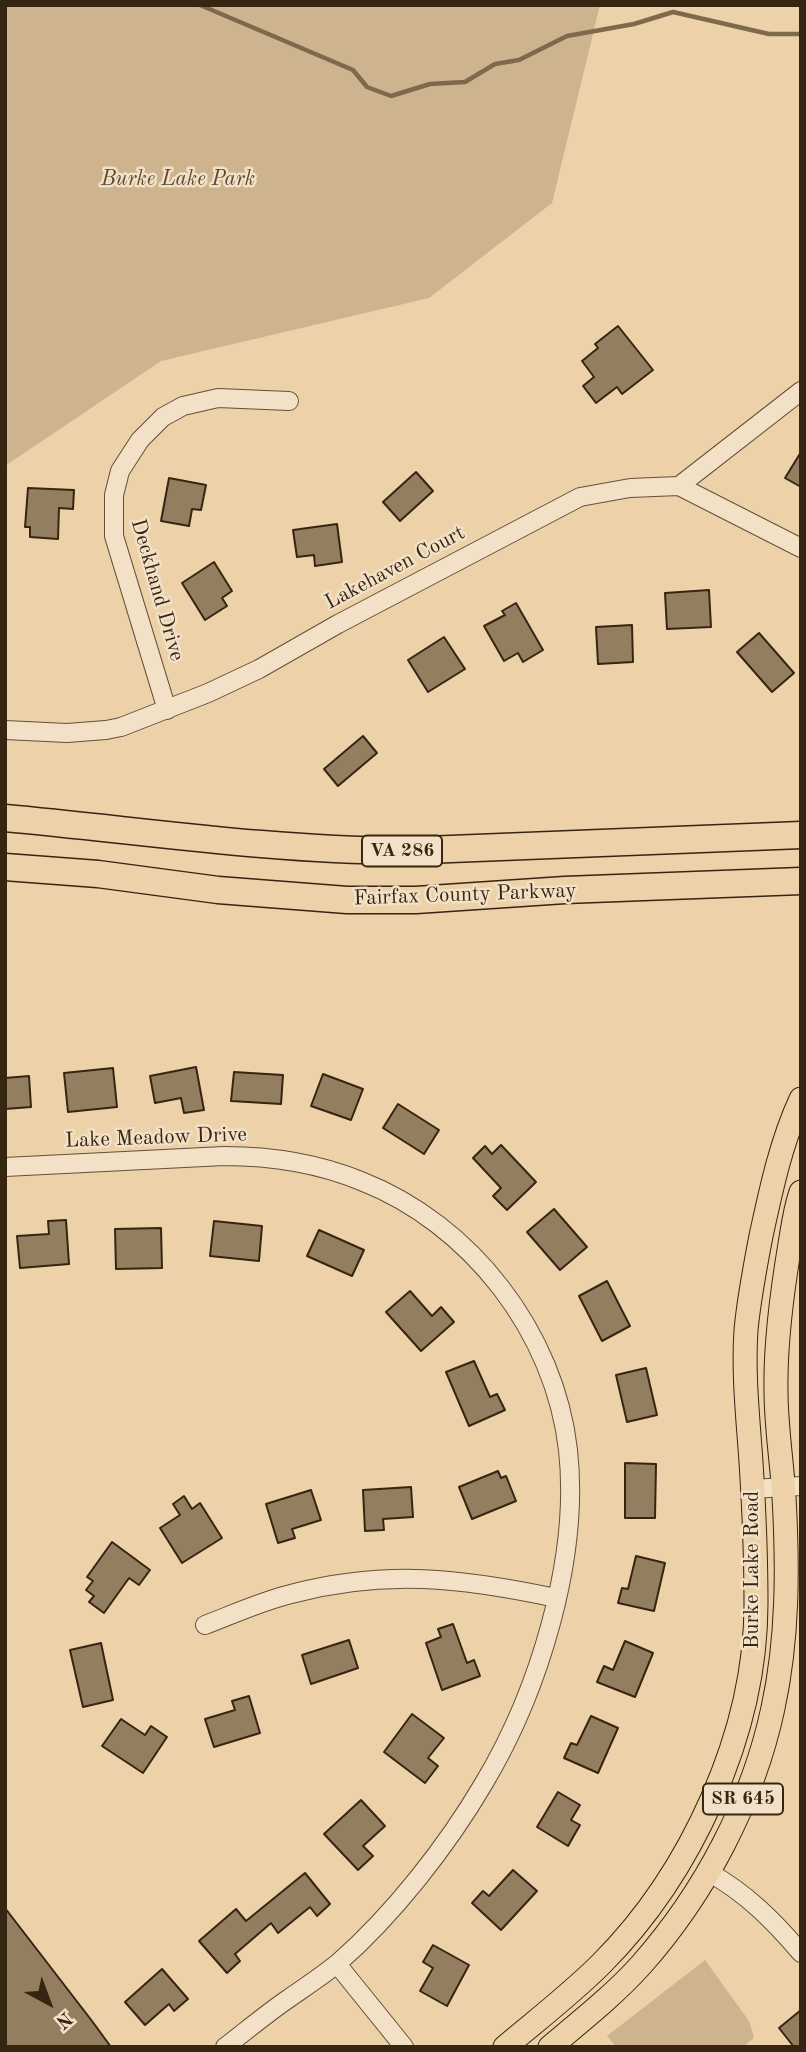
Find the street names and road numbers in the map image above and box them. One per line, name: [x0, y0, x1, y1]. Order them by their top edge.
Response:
street label: Deckhand Drive: [125, 516, 189, 664]
street label: Lakehaven Court: [321, 521, 469, 615]
road number: VA 286: [362, 836, 442, 866]
street label: Fairfax County Parkway: [353, 879, 577, 911]
street label: Lake Meadow Drive: [65, 1122, 247, 1154]
street label: Burke Lake Road: [739, 1491, 765, 1649]
road number: SR 645: [703, 1784, 783, 1814]

